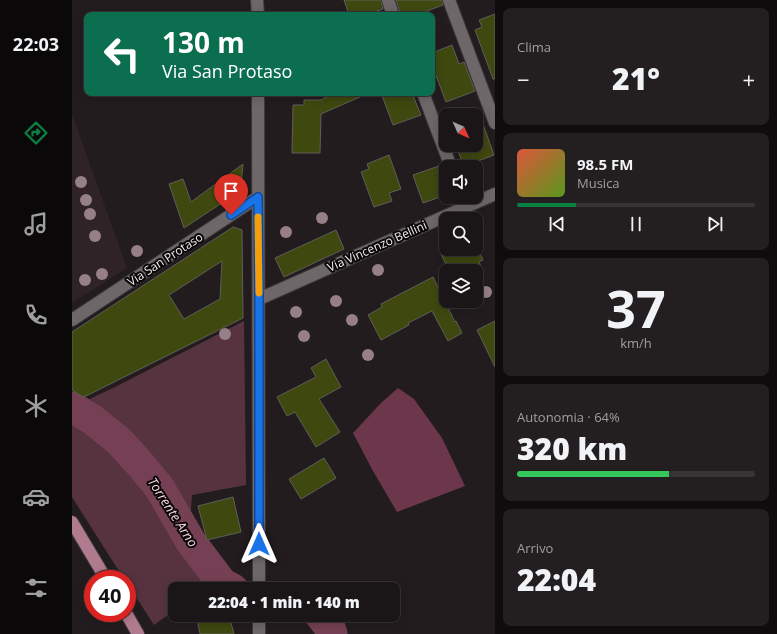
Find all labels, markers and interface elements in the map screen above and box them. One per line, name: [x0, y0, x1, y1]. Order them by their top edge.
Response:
text: 130 m: [162, 23, 245, 61]
icon: left: [96, 28, 148, 80]
text: 22:03: [13, 32, 59, 56]
text: Clima: [517, 38, 551, 56]
text: 21°: [612, 58, 660, 99]
text: Via San Protaso: [162, 59, 292, 83]
text: −: [517, 64, 530, 94]
text: +: [742, 64, 755, 94]
north arrow: [439, 108, 483, 152]
map controls: [439, 108, 483, 308]
icon: directions: [22, 119, 50, 147]
text: 98.5 FM: [577, 154, 633, 174]
button: sound: [439, 160, 483, 204]
pin: [214, 174, 248, 215]
text: Musica: [577, 174, 620, 192]
icon: arrive: [220, 180, 242, 202]
icon: music: [22, 210, 50, 238]
button: search: [439, 212, 483, 256]
icon: previous: [546, 213, 568, 235]
icon: pause: [625, 213, 647, 235]
icon: next: [704, 213, 726, 235]
street label: Via Vincenzo Bellini: [325, 216, 429, 276]
street label: Via San Protaso: [124, 228, 206, 290]
button: layers: [439, 264, 483, 308]
text: 37: [606, 272, 666, 343]
icon: phone: [22, 301, 50, 329]
text: km/h: [620, 334, 652, 352]
icon: climate: [22, 392, 50, 420]
text: Autonomia · 64%: [517, 408, 620, 426]
text: 320 km: [517, 428, 627, 469]
water label: Torrente Arno: [144, 474, 202, 550]
icon: car: [22, 483, 50, 511]
position arrow: [238, 523, 280, 565]
text: Arrivo: [517, 539, 553, 557]
text: 22:04: [517, 559, 596, 600]
speed limit sign: 40: [84, 570, 136, 622]
icon: filters: [22, 574, 50, 602]
text: 22:04 · 1 min · 140 m: [208, 592, 360, 612]

